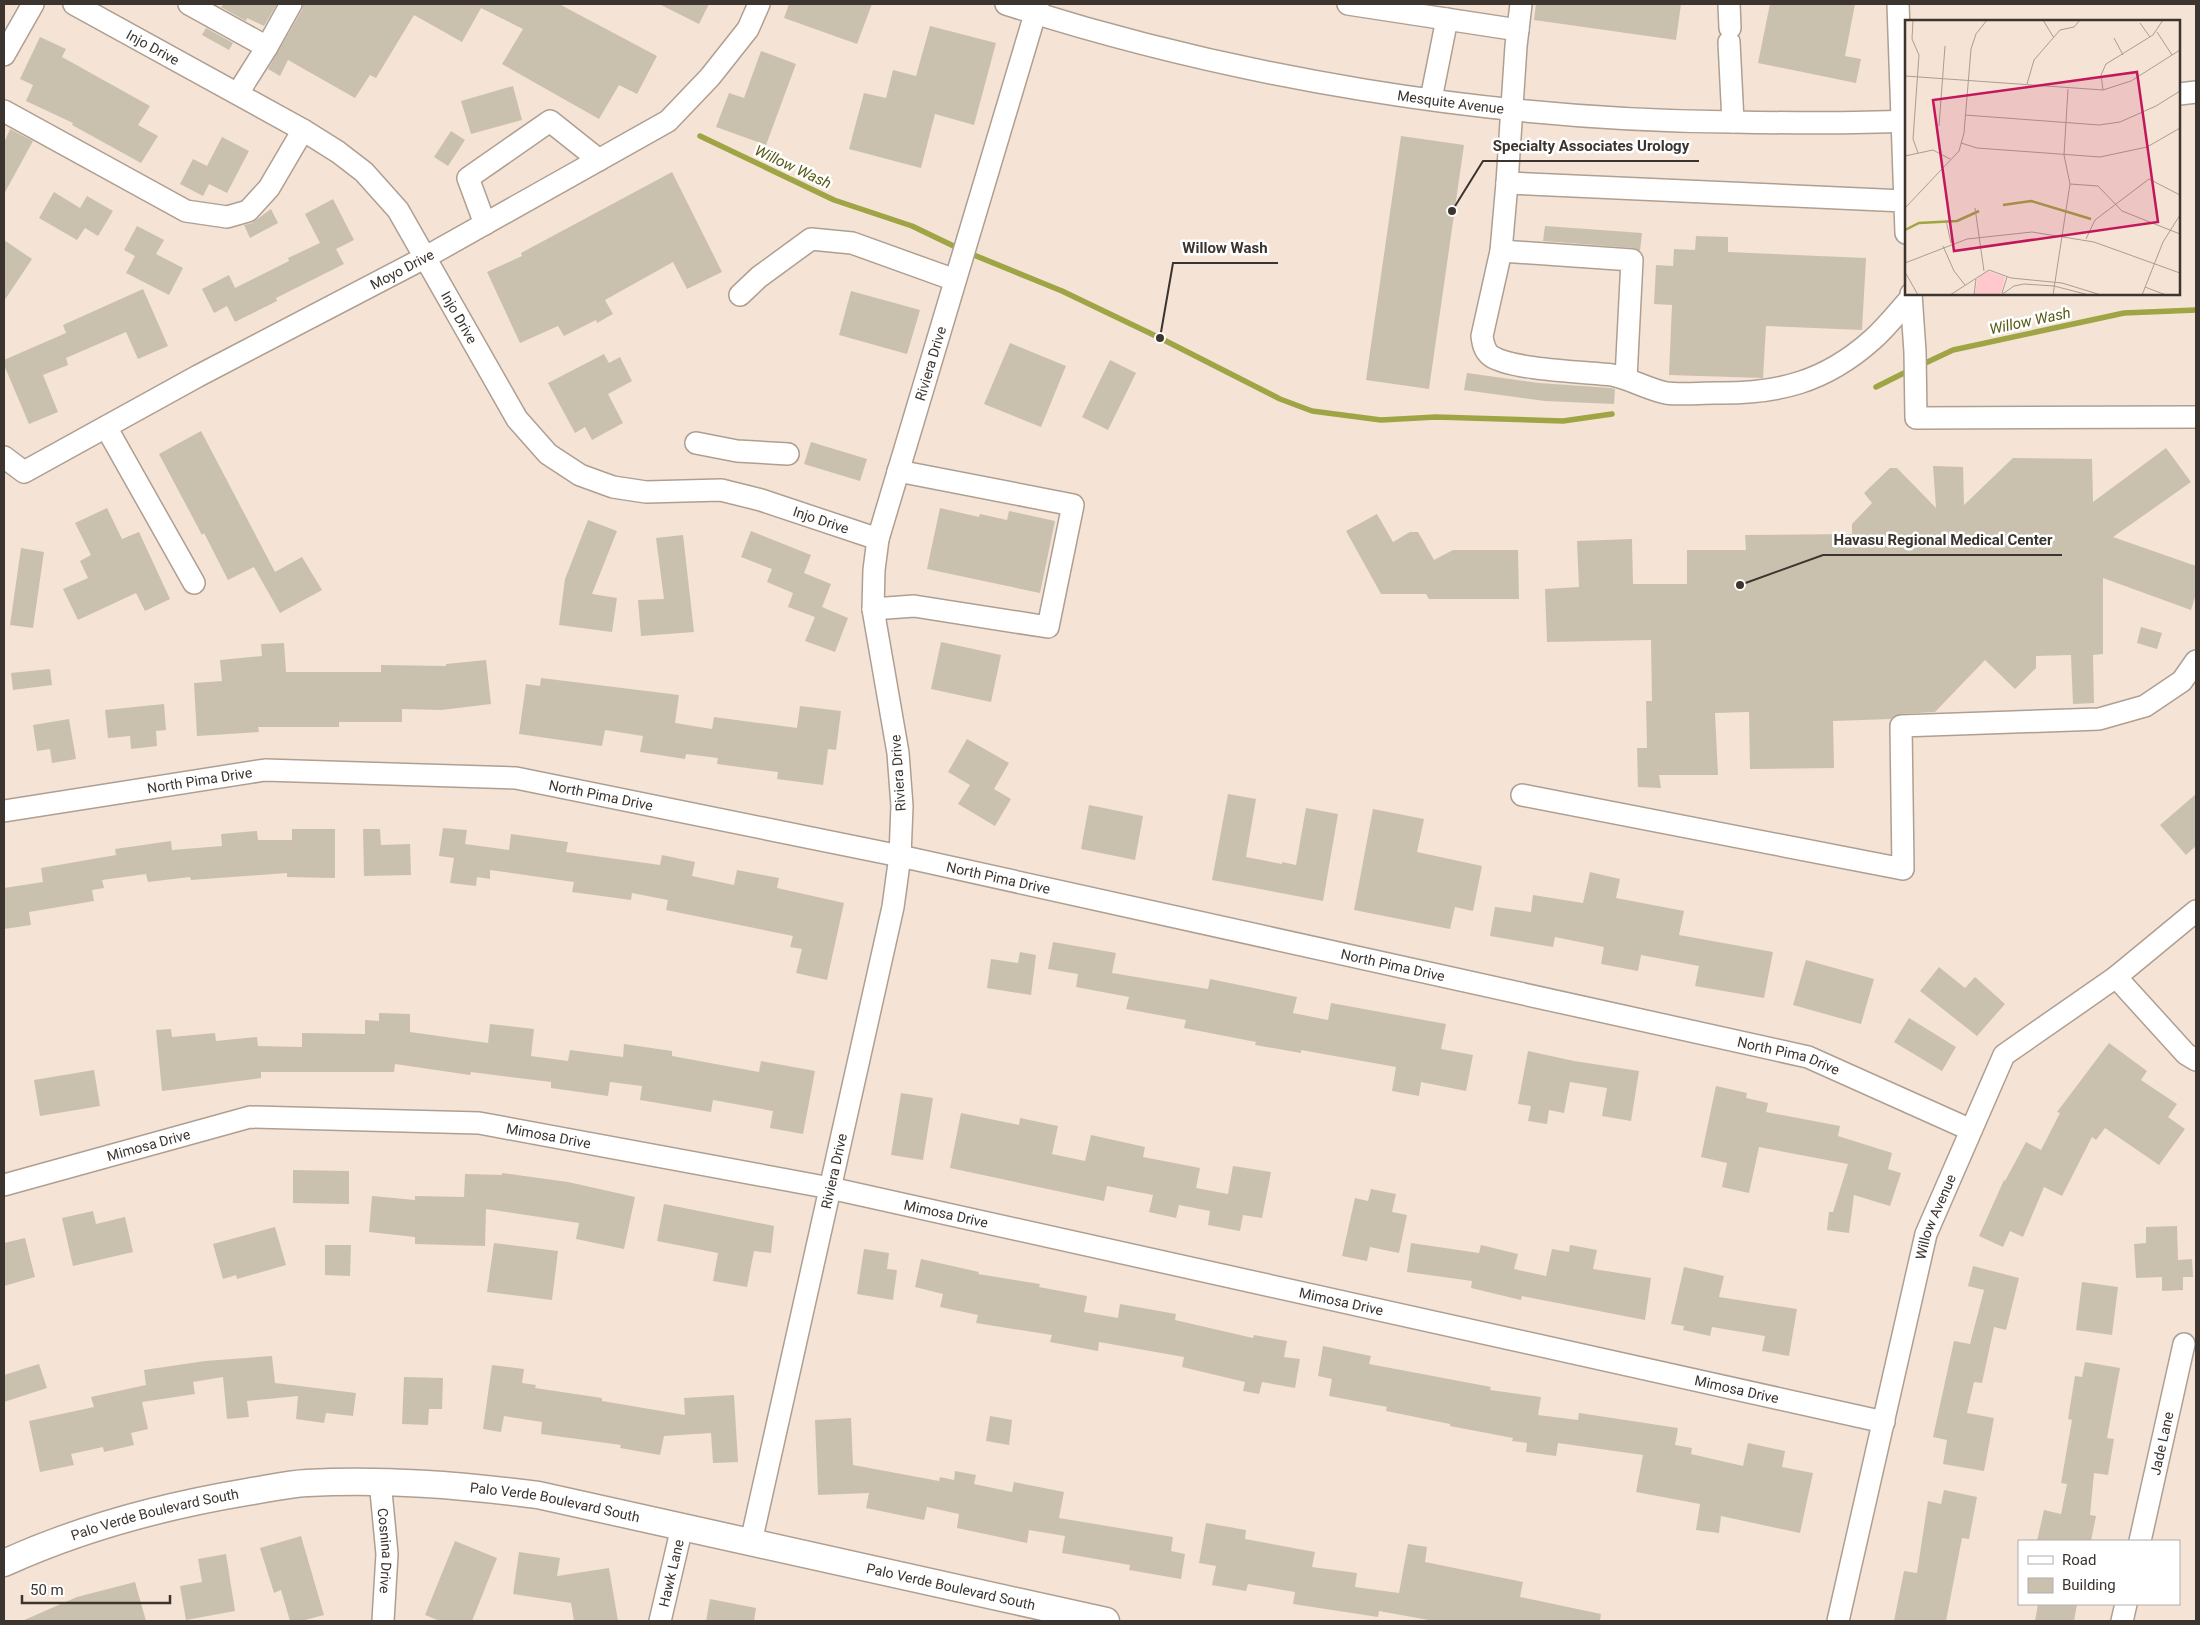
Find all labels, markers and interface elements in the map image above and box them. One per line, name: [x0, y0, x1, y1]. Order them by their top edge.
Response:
inset map: [1905, 20, 2180, 295]
street label: Injo Drive: [124, 26, 182, 68]
street label: Mesquite Avenue: [1396, 87, 1505, 117]
callout: Specialty Associates Urology: [1483, 131, 1699, 161]
text: Specialty Associates Urology: [1493, 137, 1690, 155]
water label: Willow Wash: [752, 141, 834, 193]
callout: Willow Wash: [1173, 233, 1278, 263]
text: Willow Wash: [1182, 239, 1268, 257]
street label: Moyo Drive: [368, 246, 437, 293]
street label: Injo Drive: [438, 288, 480, 346]
water label: Willow Wash: [1988, 304, 2072, 338]
street label: Riviera Drive: [912, 324, 949, 403]
street label: Injo Drive: [791, 503, 851, 537]
callout: Havasu Regional Medical Center: [1823, 525, 2062, 555]
text: Havasu Regional Medical Center: [1834, 531, 2053, 549]
street label: Riviera Drive: [887, 734, 909, 812]
street label: North Pima Drive: [146, 764, 253, 796]
street label: North Pima Drive: [547, 777, 654, 814]
street label: North Pima Drive: [945, 859, 1052, 897]
street label: North Pima Drive: [1339, 946, 1446, 984]
street label: North Pima Drive: [1736, 1034, 1842, 1078]
street label: Mimosa Drive: [505, 1120, 592, 1152]
street label: Mimosa Drive: [105, 1126, 192, 1164]
street label: Riviera Drive: [818, 1132, 850, 1210]
street label: Willow Avenue: [1912, 1172, 1959, 1261]
street label: Mimosa Drive: [902, 1197, 989, 1231]
street label: Mimosa Drive: [1298, 1284, 1385, 1319]
street label: Mimosa Drive: [1693, 1372, 1780, 1406]
street label: Jade Lane: [2147, 1410, 2177, 1477]
street label: Palo Verde Boulevard South: [469, 1479, 641, 1525]
street label: Palo Verde Boulevard South: [69, 1486, 240, 1544]
street label: Cosnina Drive: [375, 1507, 395, 1594]
street label: Hawk Lane: [656, 1538, 687, 1609]
legend: [2018, 1540, 2180, 1605]
text: Road: [2062, 1551, 2096, 1569]
street label: Palo Verde Boulevard South: [865, 1560, 1037, 1613]
scale bar: [22, 1572, 170, 1604]
text: Building: [2062, 1576, 2116, 1594]
text: 50 m: [30, 1581, 64, 1599]

